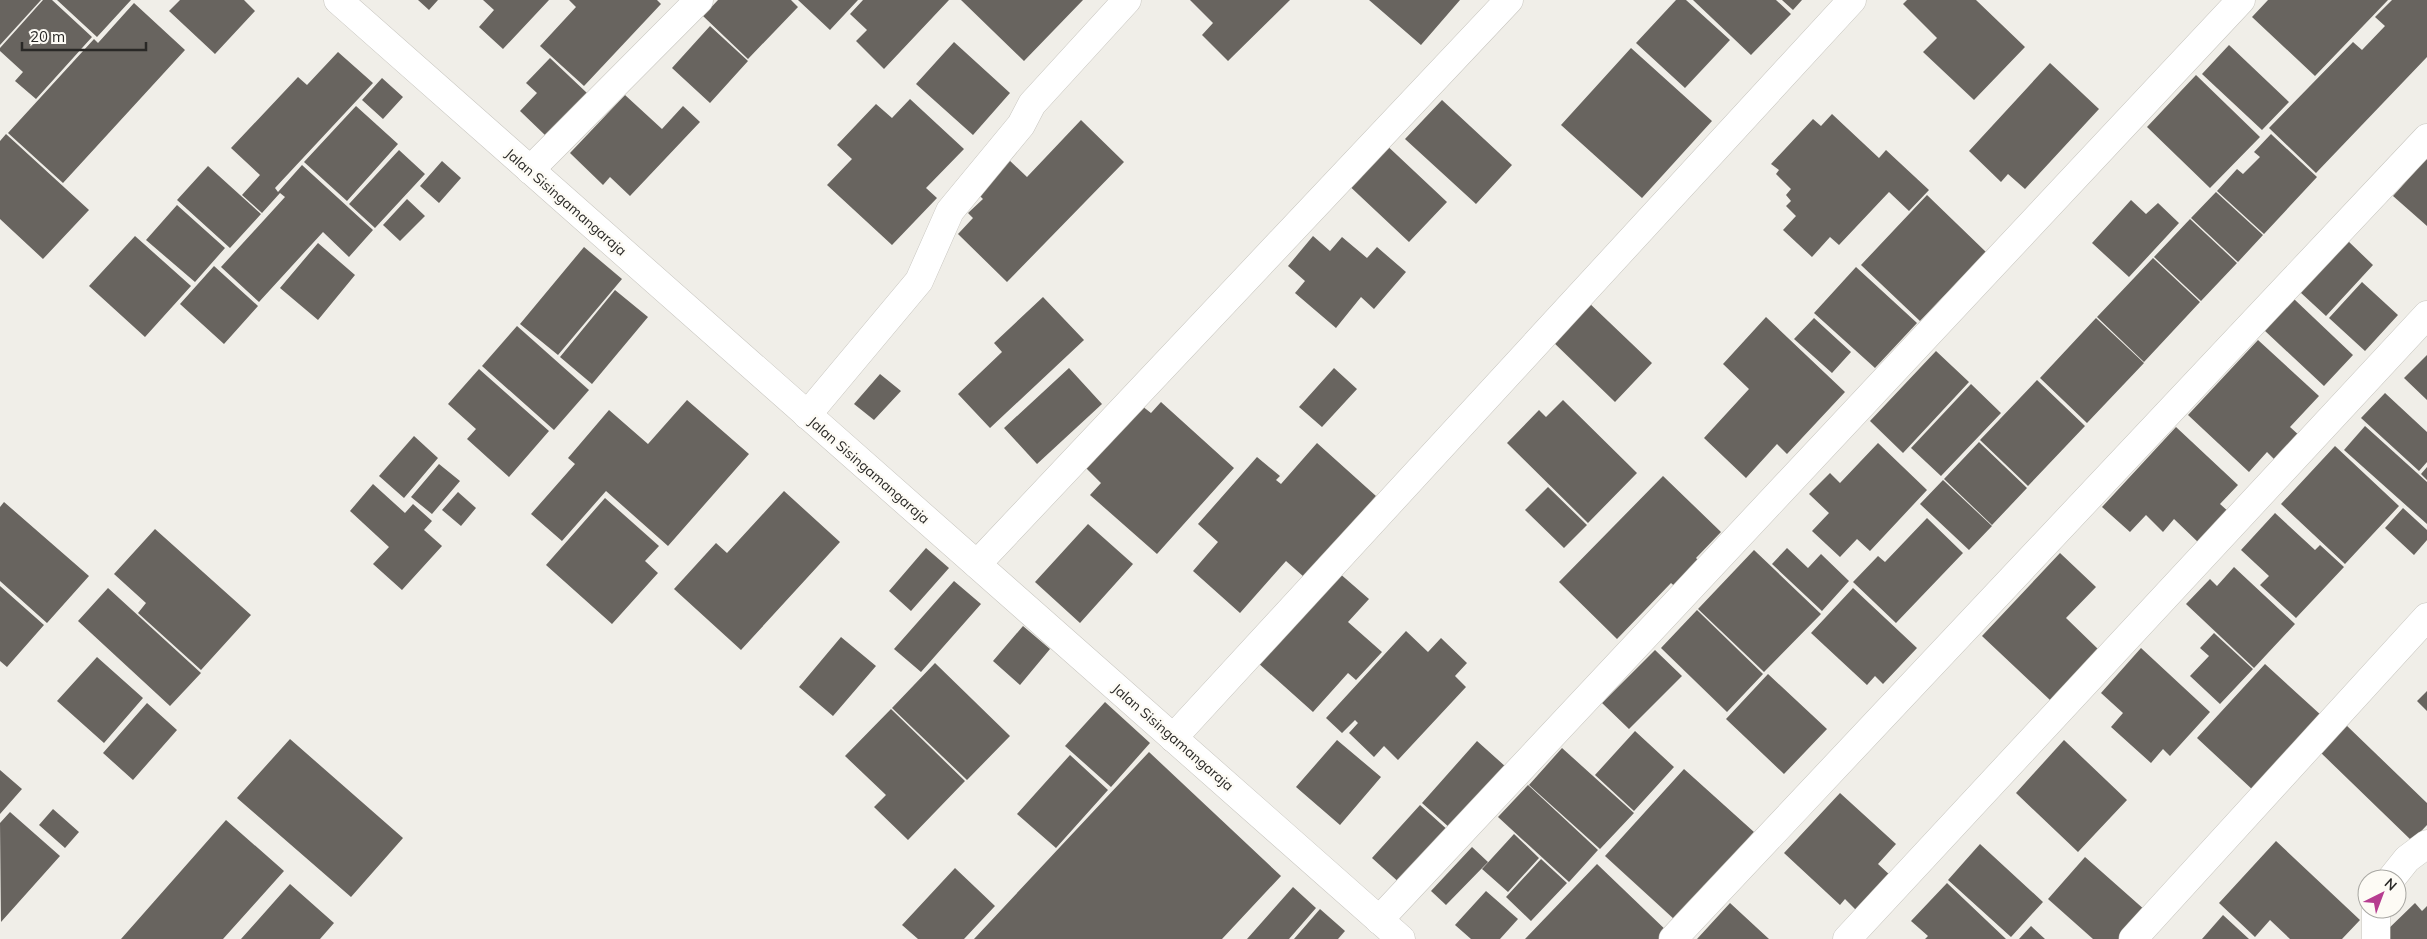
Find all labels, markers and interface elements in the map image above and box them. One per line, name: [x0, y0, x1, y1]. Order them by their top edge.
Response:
scale bar: [22, 20, 146, 52]
text: 20 m: [30, 27, 65, 46]
street label: Jalan Sisingamangaraja: [502, 144, 630, 260]
street label: Jalan Sisingamangaraja: [805, 412, 933, 528]
street label: Jalan Sisingamangaraja: [1109, 679, 1237, 795]
north arrow: [2357, 869, 2407, 919]
text: N: [2381, 874, 2401, 895]

